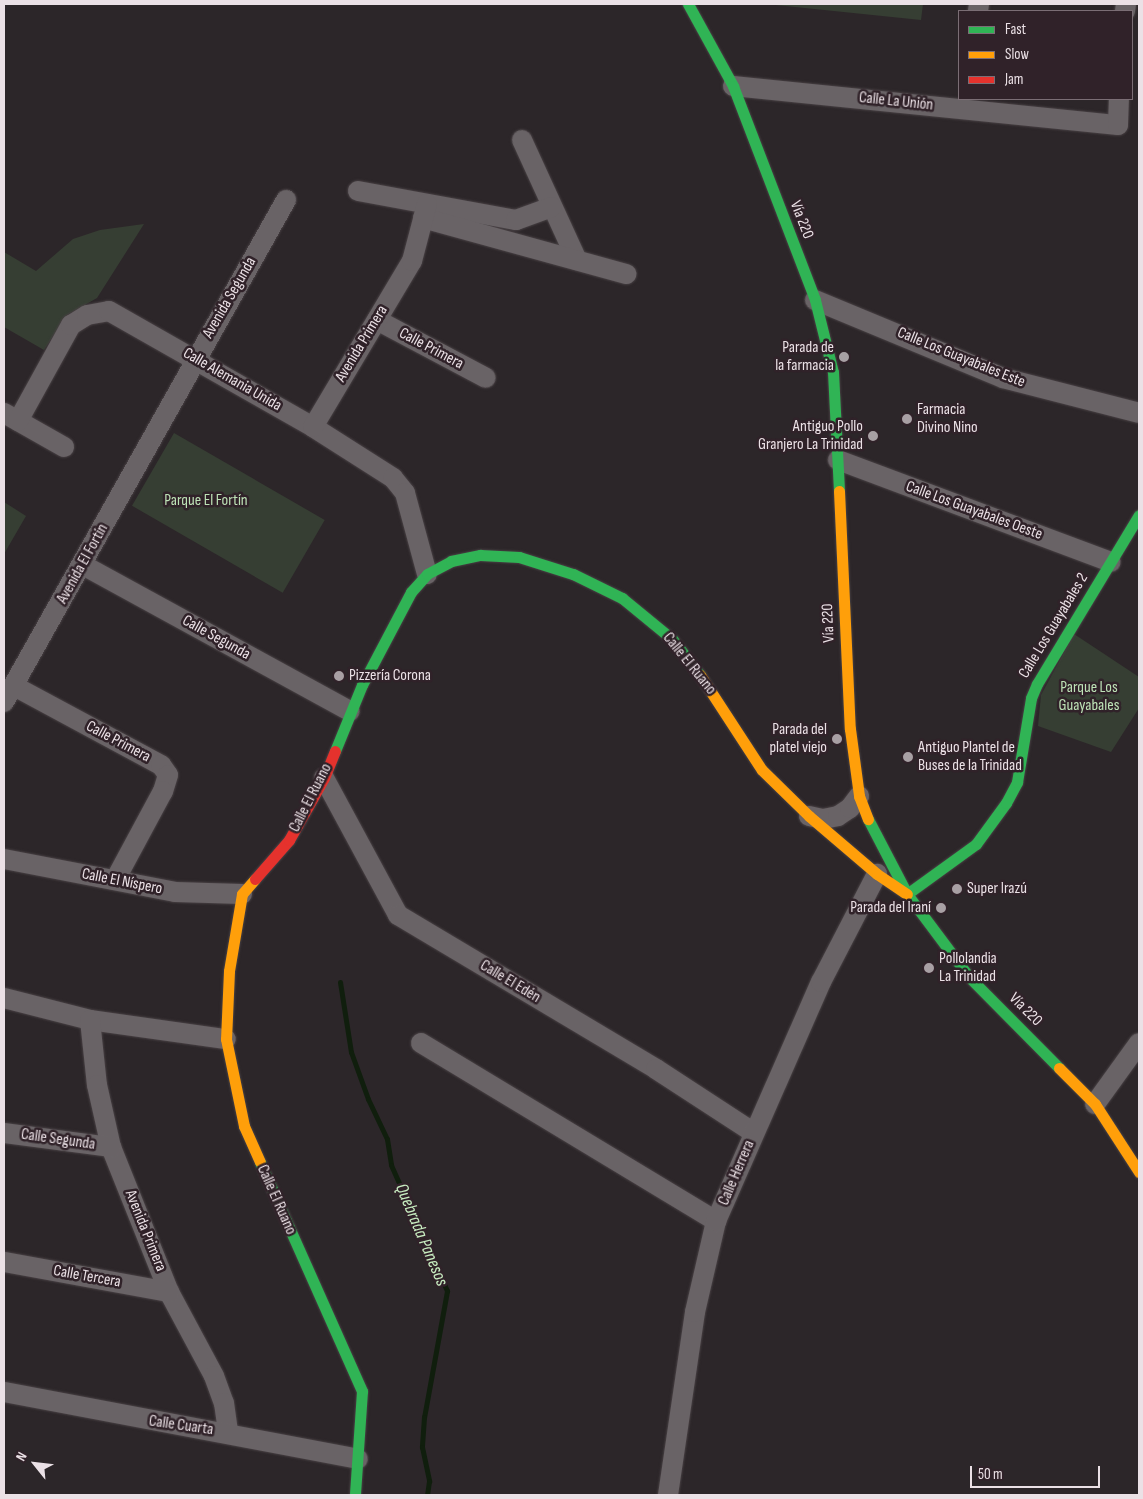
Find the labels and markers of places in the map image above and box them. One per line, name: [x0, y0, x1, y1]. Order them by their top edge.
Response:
place label: Parada de la farmacia: [775, 338, 834, 376]
marker: Parada de la farmacia: [838, 351, 850, 363]
place label: Farmacia Divino Nino: [917, 400, 978, 438]
marker: Farmacia Divino Nino: [901, 413, 913, 425]
place label: Antiguo Pollo Granjero La Trinidad: [758, 417, 863, 455]
marker: Antiguo Pollo Granjero La Trinidad: [867, 430, 879, 442]
place label: Pizzería Corona: [349, 666, 431, 686]
marker: Pizzería Corona: [333, 670, 345, 682]
place label: Parada del platel viejo: [769, 720, 827, 758]
marker: Parada del platel viejo: [831, 733, 843, 745]
place label: Antiguo Plantel de Buses de la Trinidad: [918, 738, 1022, 776]
marker: Antiguo Plantel de Buses de la Trinidad: [902, 751, 914, 763]
place label: Super Irazú: [967, 879, 1027, 899]
marker: Super Irazú: [951, 883, 963, 895]
place label: Parada del Iraní: [850, 898, 931, 918]
marker: Parada del Iraní: [935, 902, 947, 914]
place label: Pollolandia La Trinidad: [939, 949, 997, 987]
marker: Pollolandia La Trinidad: [923, 962, 935, 974]

